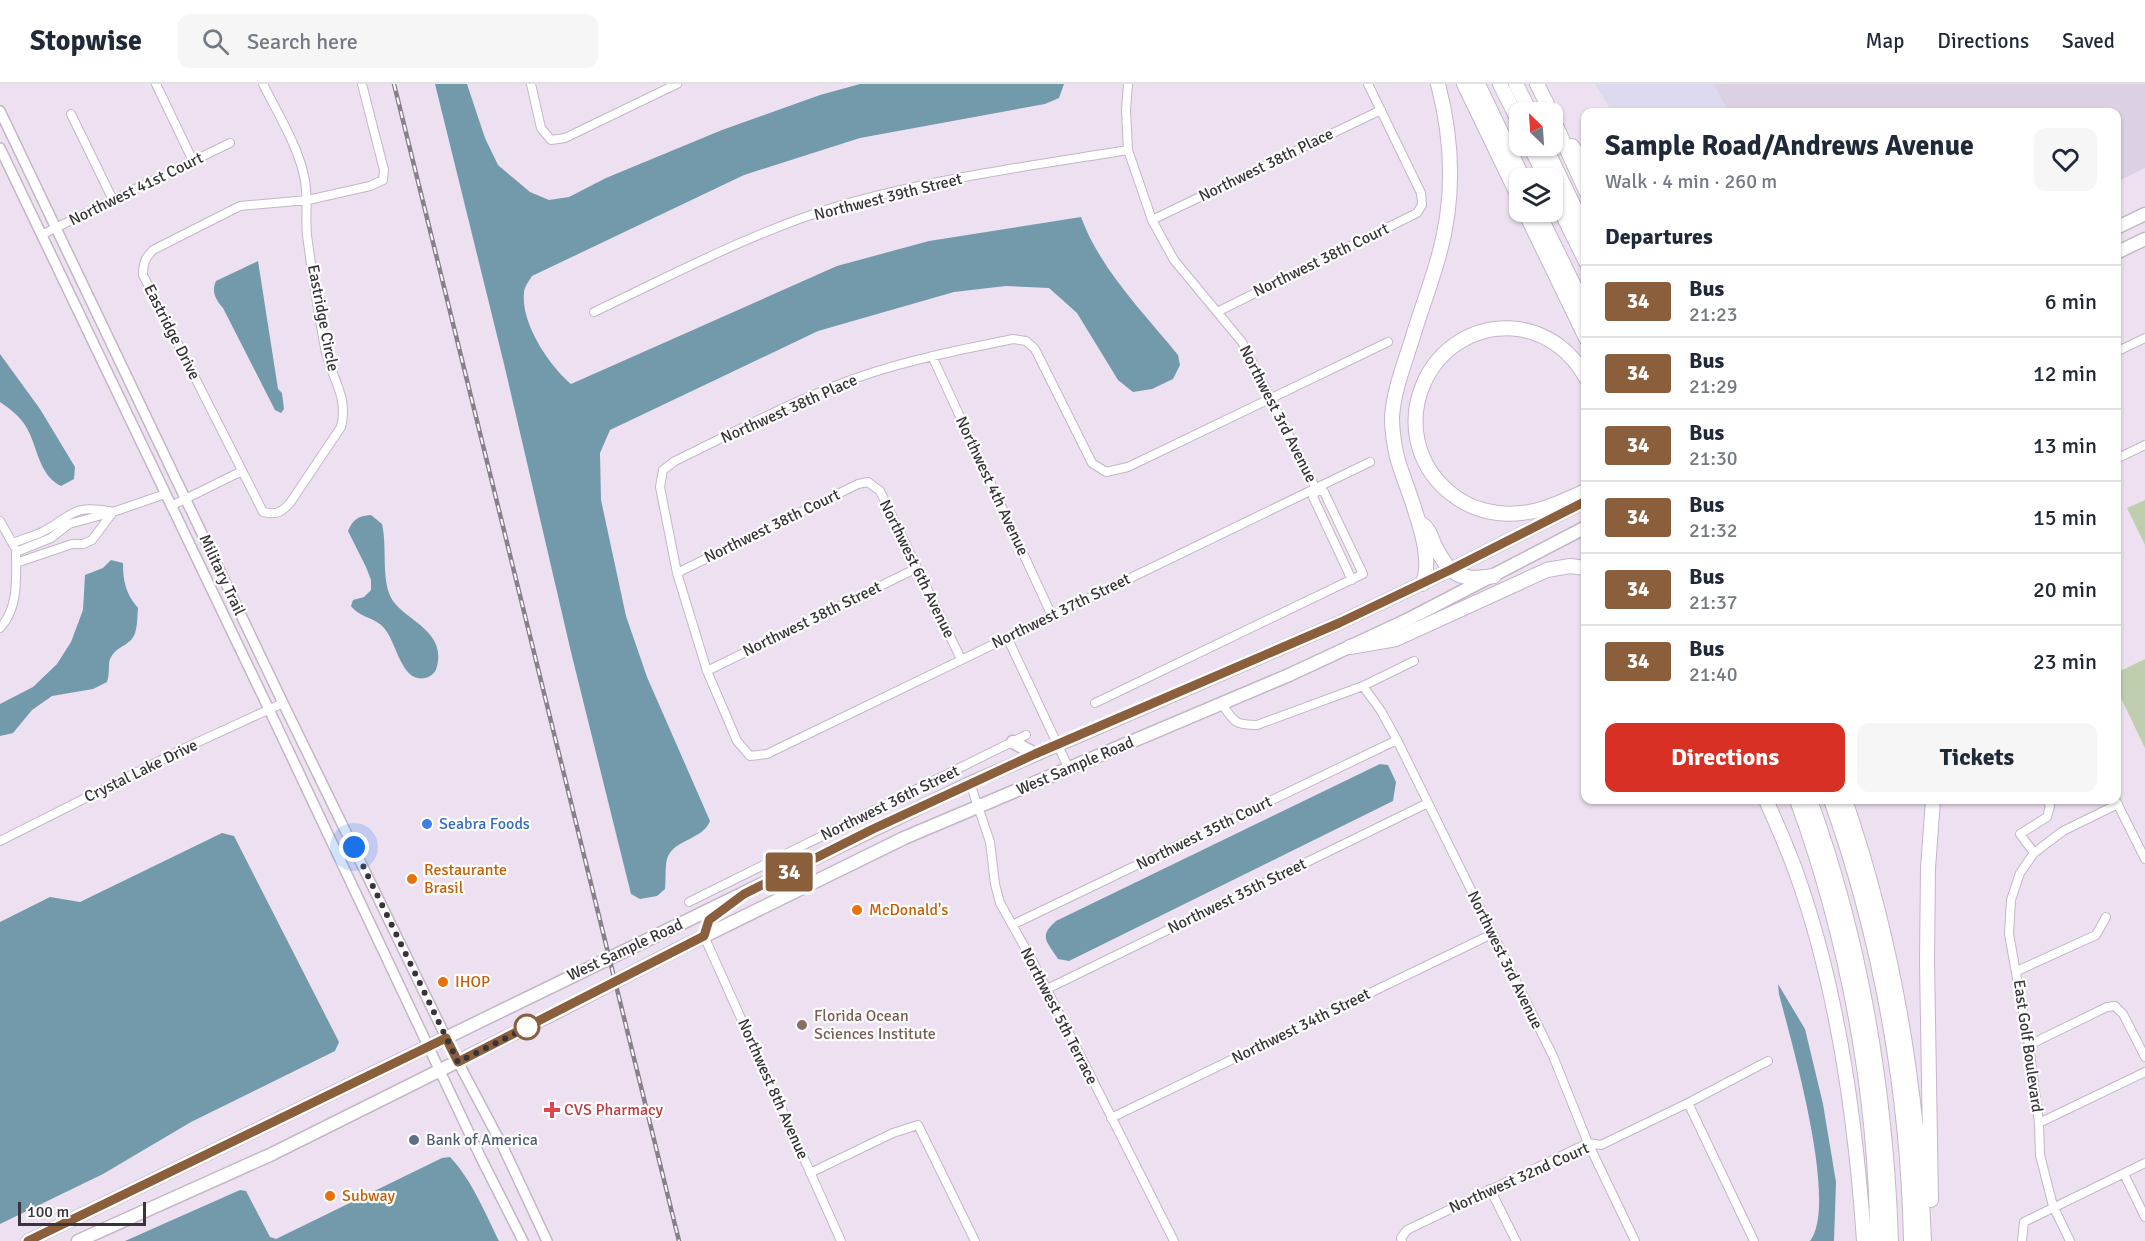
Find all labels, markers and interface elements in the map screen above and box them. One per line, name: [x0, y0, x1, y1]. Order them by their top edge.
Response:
search box: [178, 14, 598, 68]
text: Stopwise: [30, 24, 142, 58]
icon: search: [199, 25, 232, 58]
text: Search here: [247, 28, 358, 55]
text: Map: [1866, 28, 1904, 54]
text: Directions: [1937, 28, 2029, 54]
text: Saved: [2062, 28, 2115, 54]
north arrow: [1509, 102, 1563, 156]
map controls: [1509, 102, 1563, 222]
street label: Northwest 38th Place: [1195, 124, 1337, 206]
button: heart: [2034, 128, 2097, 191]
text: Sample Road/Andrews Avenue: [1605, 129, 1974, 163]
street label: Northwest 41st Court: [66, 148, 207, 230]
button: layers: [1509, 168, 1563, 222]
street label: Northwest 39th Street: [812, 169, 964, 225]
text: Walk · 4 min · 260 m: [1605, 169, 1777, 194]
street label: Northwest 38th Court: [1250, 218, 1392, 302]
text: Departures: [1605, 223, 1713, 250]
street label: Eastridge Circle: [303, 263, 343, 373]
text: Bus: [1689, 275, 1724, 302]
street label: Eastridge Drive: [139, 281, 205, 383]
text: 34: [1627, 288, 1649, 314]
text: 6 min: [2045, 288, 2097, 315]
text: 21:23: [1689, 302, 1738, 327]
street label: Northwest 3rd Avenue: [1235, 342, 1321, 486]
text: Bus: [1689, 347, 1724, 374]
text: 34: [1627, 360, 1649, 386]
text: 12 min: [2033, 360, 2097, 387]
street label: Northwest 38th Place: [718, 370, 860, 448]
text: 21:29: [1689, 374, 1738, 399]
street label: Northwest 4th Avenue: [951, 413, 1033, 559]
text: Bus: [1689, 419, 1724, 446]
text: 34: [1627, 432, 1649, 458]
text: 13 min: [2033, 432, 2097, 459]
text: 21:30: [1689, 446, 1738, 471]
street label: Northwest 38th Court: [701, 484, 843, 568]
text: Bus: [1689, 491, 1724, 518]
street label: Northwest 6th Avenue: [875, 497, 959, 641]
text: 34: [1627, 504, 1649, 530]
text: 15 min: [2033, 504, 2097, 531]
text: 21:32: [1689, 518, 1738, 543]
street label: Military Trail: [195, 531, 250, 619]
text: Bus: [1689, 563, 1724, 590]
street label: Northwest 37th Street: [988, 569, 1134, 653]
text: 34: [1627, 576, 1649, 602]
text: 20 min: [2033, 576, 2097, 603]
street label: Northwest 38th Street: [739, 577, 885, 661]
text: 21:37: [1689, 590, 1738, 615]
text: Bus: [1689, 635, 1724, 662]
text: 34: [1627, 648, 1649, 674]
text: 23 min: [2033, 648, 2097, 675]
text: 21:40: [1689, 662, 1738, 687]
button: Directions: [1605, 723, 1845, 792]
button: Tickets: [1857, 723, 2097, 792]
street label: West Sample Road: [1013, 732, 1137, 800]
street label: Crystal Lake Drive: [81, 735, 201, 807]
street label: Northwest 36th Street: [817, 761, 963, 845]
street label: Northwest 35th Court: [1133, 791, 1275, 875]
place label: Seabra Foods: [439, 814, 530, 834]
marker: Seabra Foods: [420, 817, 434, 831]
your location: [339, 832, 369, 862]
line badge: 34: [762, 852, 816, 892]
street label: Northwest 35th Street: [1164, 854, 1310, 938]
text: 34: [778, 859, 800, 885]
place label: Restaurante Brasil: [424, 860, 507, 898]
marker: Restaurante Brasil: [405, 872, 419, 886]
street label: Northwest 3rd Avenue: [1463, 888, 1547, 1032]
place label: McDonald's: [869, 900, 948, 920]
marker: McDonald's: [850, 903, 864, 917]
street label: West Sample Road: [564, 914, 686, 986]
street label: Northwest 5th Terrace: [1016, 944, 1102, 1088]
place label: IHOP: [455, 972, 490, 992]
marker: IHOP: [436, 975, 450, 989]
street label: East Golf Boulevard: [2009, 978, 2047, 1114]
street label: Northwest 34th Street: [1228, 984, 1374, 1068]
place label: Florida Ocean Sciences Institute: [814, 1006, 936, 1044]
unlabelled marker: [514, 1014, 540, 1040]
street label: Northwest 8th Avenue: [733, 1016, 813, 1162]
marker: Florida Ocean Sciences Institute: [795, 1018, 809, 1032]
place label: CVS Pharmacy: [564, 1100, 664, 1120]
marker: CVS Pharmacy: [545, 1103, 559, 1117]
place label: Bank of America: [426, 1130, 538, 1150]
marker: Bank of America: [407, 1133, 421, 1147]
street label: Northwest 32nd Court: [1446, 1138, 1593, 1218]
place label: Subway: [342, 1186, 395, 1206]
marker: Subway: [323, 1189, 337, 1203]
scale bar: [18, 1199, 146, 1226]
text: 100 m: [27, 1202, 69, 1222]

